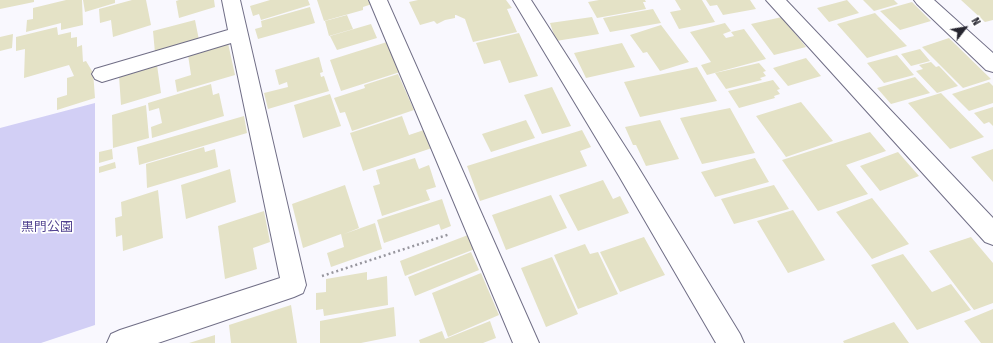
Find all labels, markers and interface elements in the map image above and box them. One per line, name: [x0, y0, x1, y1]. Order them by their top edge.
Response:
north arrow: [945, 8, 985, 48]
text: N: [968, 15, 983, 28]
park label: 黒門公園: [21, 219, 73, 235]

